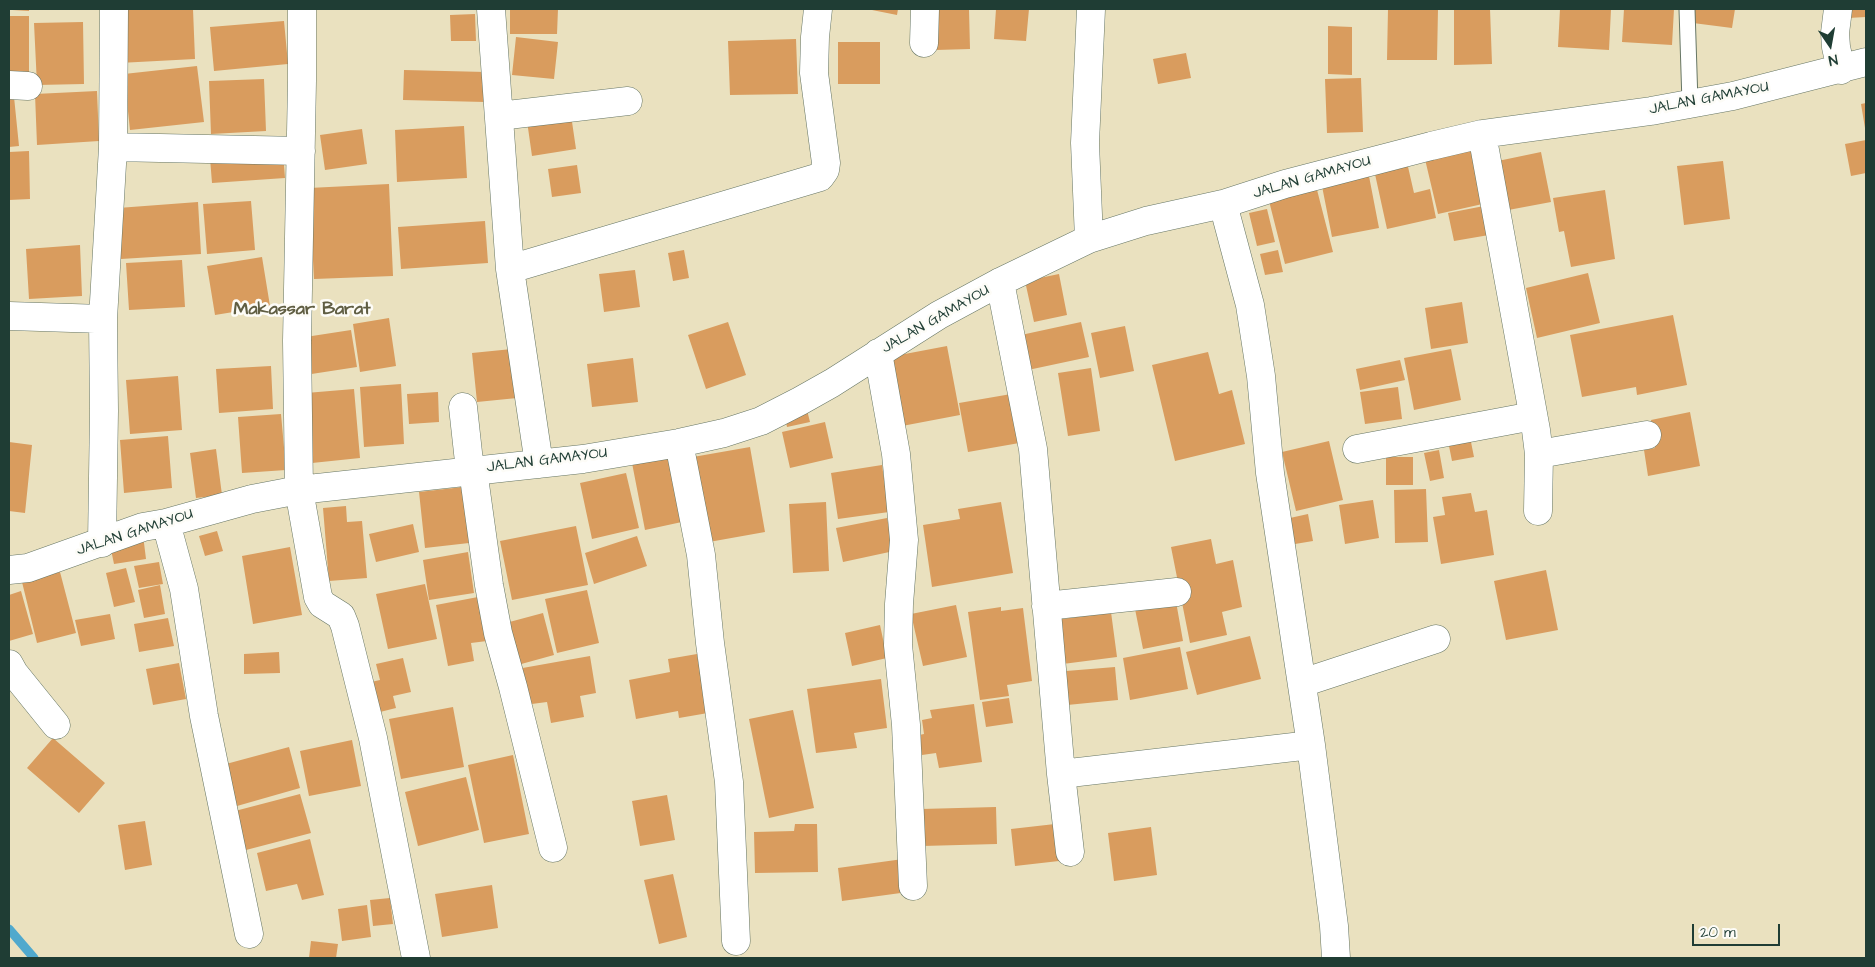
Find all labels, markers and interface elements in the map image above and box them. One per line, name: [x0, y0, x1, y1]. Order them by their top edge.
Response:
north arrow: [1805, 20, 1855, 70]
text: N: [1827, 49, 1839, 70]
street label: JALAN GAMAYOU: [1648, 79, 1770, 119]
street label: JALAN GAMAYOU: [1251, 153, 1373, 203]
street label: JALAN GAMAYOU: [879, 282, 993, 358]
district label: Makassar Barat: [234, 299, 370, 321]
street label: JALAN GAMAYOU: [486, 445, 608, 477]
street label: JALAN GAMAYOU: [74, 506, 196, 560]
scale bar: [1695, 914, 1782, 946]
text: 20 m: [1700, 922, 1736, 943]

